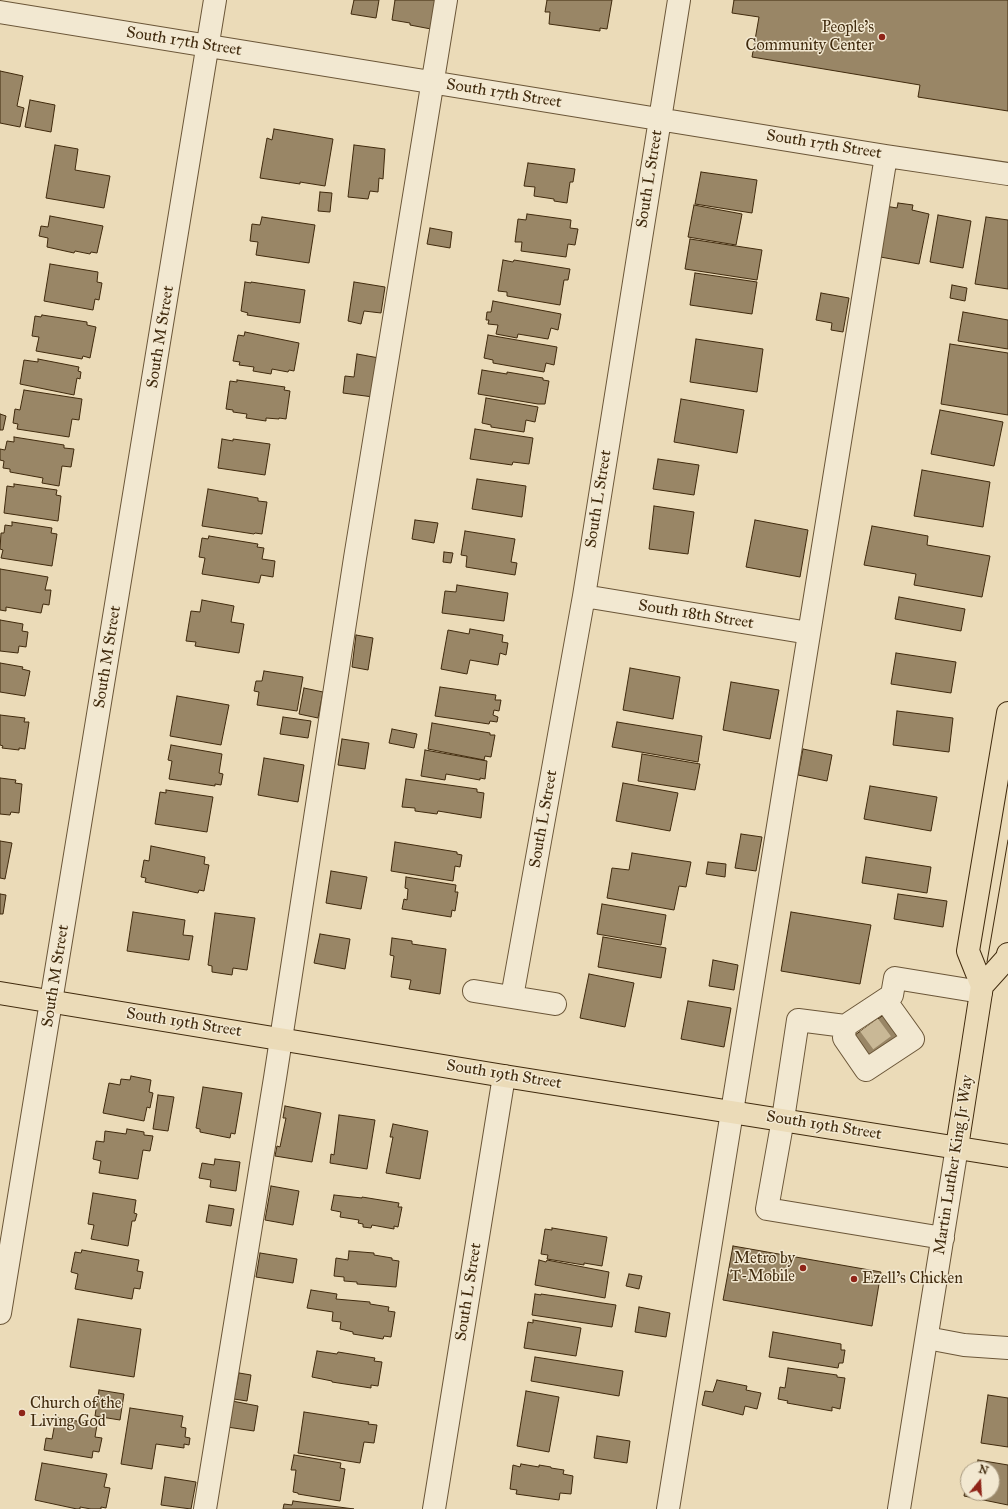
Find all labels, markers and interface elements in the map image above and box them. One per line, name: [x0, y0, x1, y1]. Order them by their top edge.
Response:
place label: People's Community Center: [746, 18, 874, 56]
street label: South 17th Street: [125, 23, 243, 61]
marker: People's Community Center: [877, 32, 887, 42]
street label: South 17th Street: [445, 75, 563, 113]
street label: South 17th Street: [765, 126, 883, 164]
street label: South L Street: [633, 129, 667, 229]
street label: South M Street: [143, 284, 179, 390]
street label: South L Street: [582, 449, 616, 549]
street label: South 18th Street: [637, 596, 755, 634]
street label: South M Street: [90, 604, 126, 710]
street label: South L Street: [526, 769, 562, 869]
street label: South M Street: [38, 923, 74, 1029]
street label: South 19th Street: [125, 1004, 243, 1042]
street label: South 19th Street: [445, 1056, 563, 1094]
street label: Martin Luther King Jr Way: [930, 1074, 978, 1256]
street label: South 19th Street: [765, 1107, 883, 1145]
street label: South L Street: [452, 1242, 486, 1342]
place label: Metro by T-Mobile: [730, 1249, 795, 1287]
marker: Metro by T-Mobile: [798, 1263, 808, 1273]
place label: Ezell's Chicken: [862, 1269, 963, 1289]
marker: Ezell's Chicken: [849, 1274, 859, 1284]
place label: Church of the Living God: [30, 1394, 121, 1432]
marker: Church of the Living God: [17, 1408, 27, 1418]
north arrow: [960, 1461, 1000, 1501]
text: N: [977, 1462, 990, 1478]

